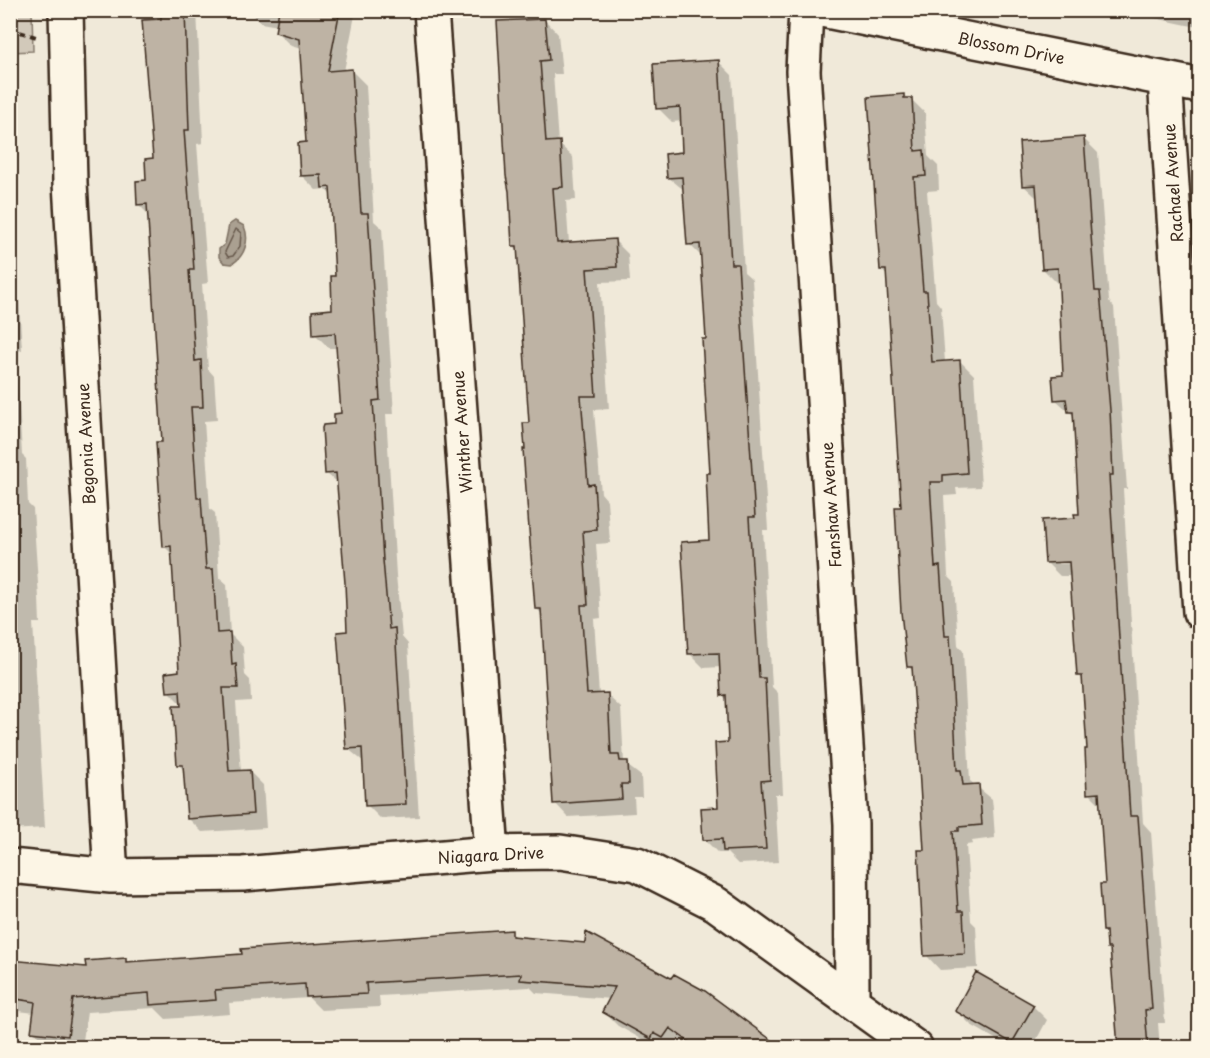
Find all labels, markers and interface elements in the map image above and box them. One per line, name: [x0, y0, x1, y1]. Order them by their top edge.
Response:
street label: Blossom Drive: [956, 25, 1067, 69]
street label: Rachael Avenue: [1156, 123, 1188, 243]
street label: Winther Avenue: [445, 370, 477, 494]
street label: Begonia Avenue: [70, 382, 100, 505]
street label: Fanshaw Avenue: [814, 441, 846, 569]
street label: Niagara Drive: [437, 839, 545, 869]

